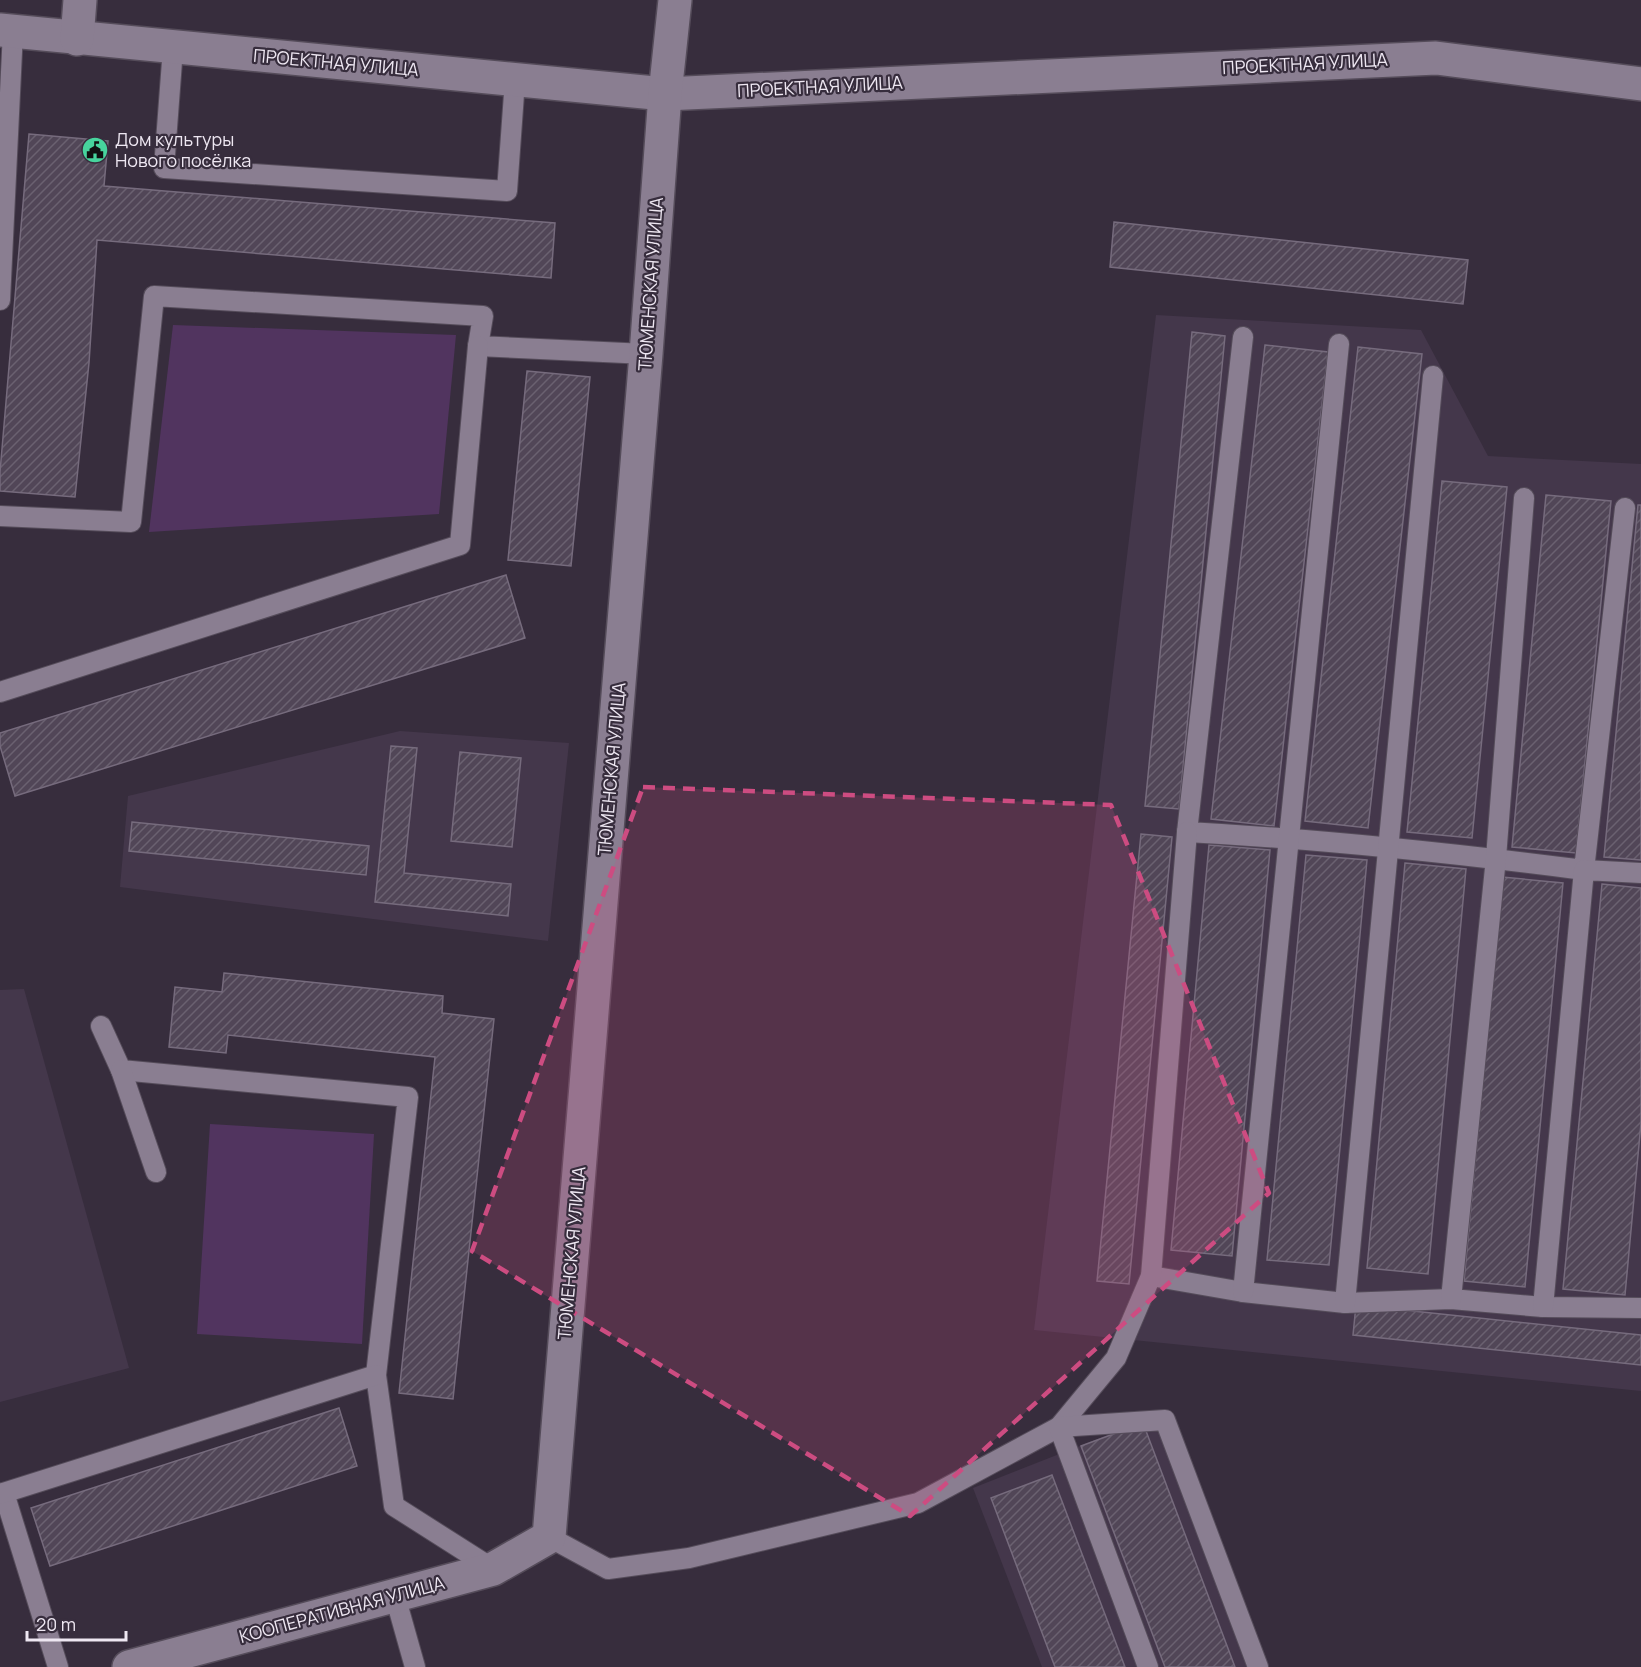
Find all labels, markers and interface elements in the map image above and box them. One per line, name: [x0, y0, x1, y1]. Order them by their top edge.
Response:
street label: ПРОЕКТНАЯ УЛИЦА: [252, 43, 420, 81]
street label: ПРОЕКТНАЯ УЛИЦА: [1221, 47, 1389, 79]
street label: ПРОЕКТНАЯ УЛИЦА: [736, 70, 904, 102]
place label: Дом культуры Нового посёлка: [115, 127, 251, 172]
public building icon: Дом культуры Нового посёлка: [80, 135, 110, 165]
street label: ТЮМЕНСКАЯ УЛИЦА: [632, 196, 668, 372]
street label: ТЮМЕНСКАЯ УЛИЦА: [591, 681, 631, 857]
street label: ТЮМЕНСКАЯ УЛИЦА: [551, 1165, 591, 1341]
street label: КООПЕРАТИВНАЯ УЛИЦА: [236, 1570, 448, 1648]
scale bar: [27, 1604, 126, 1642]
text: 20 m: [36, 1612, 76, 1636]

